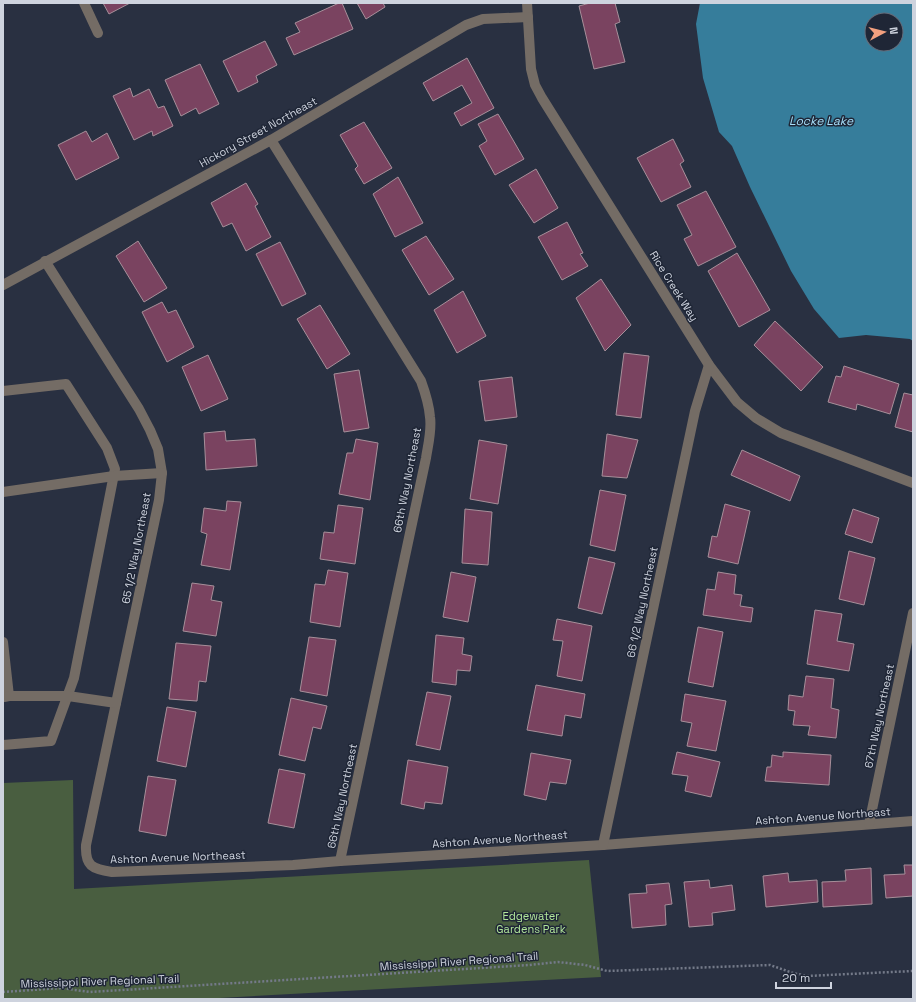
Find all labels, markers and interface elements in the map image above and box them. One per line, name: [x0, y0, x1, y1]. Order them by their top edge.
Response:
north arrow: [864, 12, 904, 52]
text: N: [887, 26, 901, 35]
street label: Hickory Street Northeast: [197, 94, 319, 170]
water label: Locke Lake: [789, 113, 854, 129]
street label: Rice Creek Way: [647, 248, 701, 324]
street label: 66th Way Northeast: [390, 426, 424, 534]
street label: 65 1/2 Way Northeast: [118, 491, 154, 605]
street label: 66 1/2 Way Northeast: [623, 545, 661, 659]
street label: 67th Way Northeast: [861, 663, 897, 769]
street label: 66th Way Northeast: [324, 742, 360, 850]
street label: Ashton Avenue Northeast: [755, 804, 891, 828]
street label: Ashton Avenue Northeast: [432, 827, 568, 851]
street label: Ashton Avenue Northeast: [110, 848, 246, 866]
park label: Edgewater Gardens Park: [496, 909, 566, 936]
street label: Mississippi River Regional Trail: [379, 948, 539, 974]
scale bar: [776, 964, 831, 990]
text: 20 m: [782, 970, 810, 986]
street label: Mississippi River Regional Trail: [20, 971, 180, 991]

